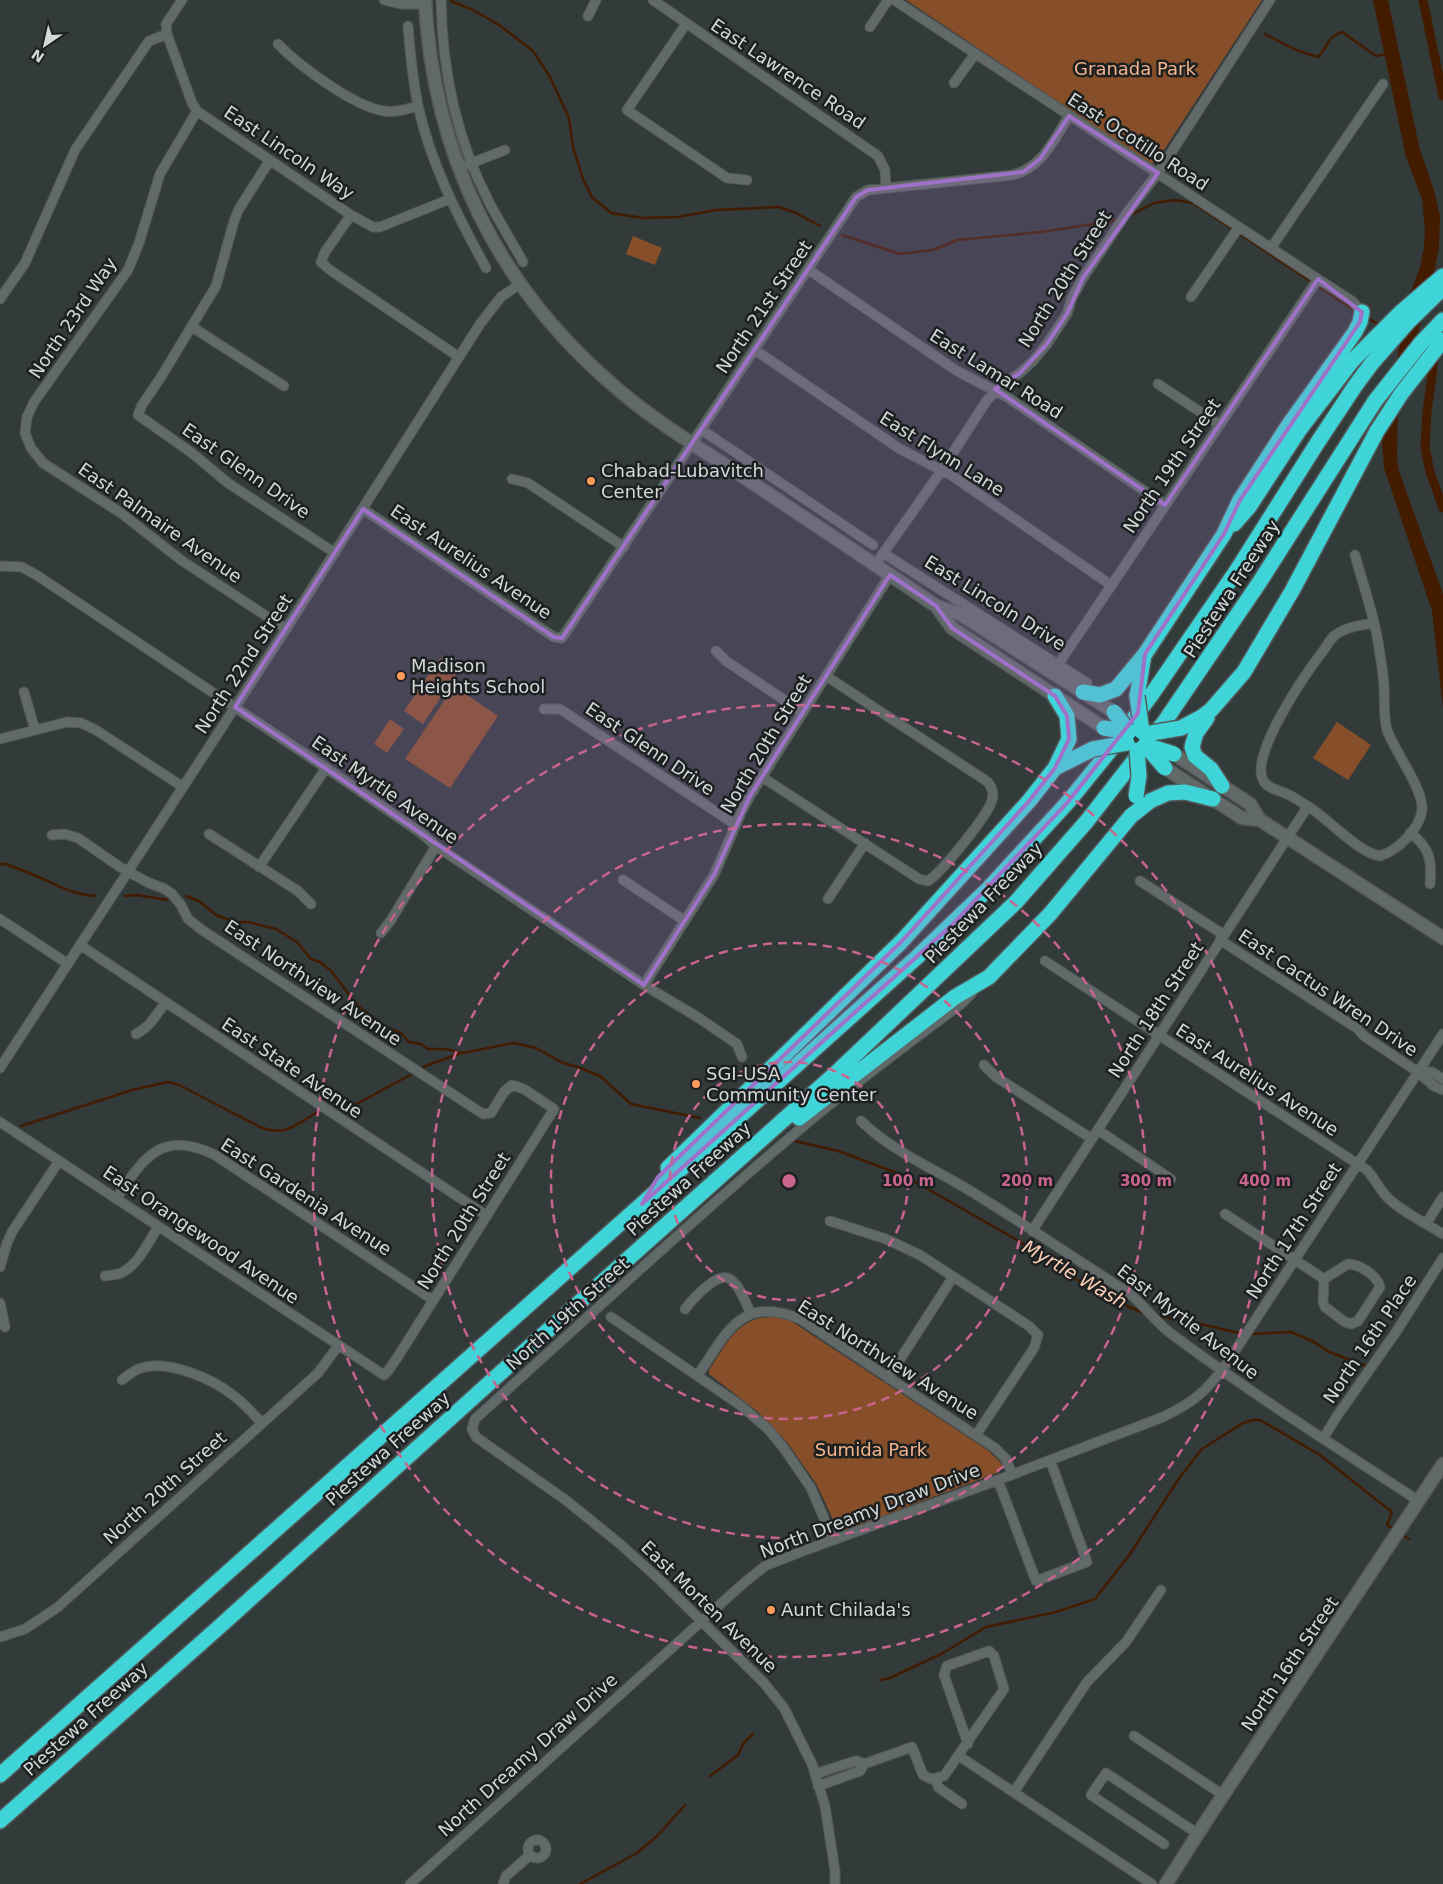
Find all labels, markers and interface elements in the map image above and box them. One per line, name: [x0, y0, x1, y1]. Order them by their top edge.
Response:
street label: East Lawrence Road: [707, 14, 869, 133]
north arrow: [20, 20, 70, 70]
text: N: [28, 46, 47, 66]
park label: Granada Park: [1074, 58, 1197, 79]
street label: East Ocotillo Road: [1064, 88, 1213, 195]
street label: East Lincoln Way: [220, 101, 359, 204]
street label: North 20th Street: [1014, 206, 1115, 351]
street label: North 21st Street: [711, 236, 816, 377]
street label: North 23rd Way: [24, 253, 121, 382]
street label: East Lamar Road: [926, 324, 1066, 423]
street label: North 19th Street: [1119, 394, 1224, 537]
street label: East Flynn Lane: [876, 407, 1008, 500]
street label: East Glenn Drive: [178, 419, 314, 523]
street label: East Palmaire Avenue: [74, 458, 246, 587]
place label: Chabad-Lubavitch Center: [601, 460, 764, 502]
marker: Chabad-Lubavitch Center: [585, 475, 597, 487]
street label: East Aurelius Avenue: [387, 500, 556, 623]
street label: Piestewa Freeway: [1179, 516, 1284, 662]
street label: East Lincoln Drive: [921, 551, 1070, 654]
street label: North 22nd Street: [191, 590, 297, 737]
place label: Madison Heights School: [411, 655, 545, 697]
marker: Madison Heights School: [395, 670, 407, 682]
street label: North 20th Street: [716, 671, 815, 817]
street label: East Glenn Drive: [582, 698, 719, 800]
street label: East Myrtle Avenue: [308, 731, 463, 848]
street label: Piestewa Freeway: [920, 838, 1047, 968]
street label: East Northview Avenue: [221, 915, 406, 1050]
street label: East Cactus Wren Drive: [1235, 925, 1422, 1061]
street label: North 18th Street: [1104, 938, 1207, 1082]
street label: East State Avenue: [218, 1013, 366, 1122]
street label: East Aurelius Avenue: [1172, 1019, 1343, 1140]
place label: SGI-USA Community Center: [706, 1063, 877, 1105]
marker: SGI-USA Community Center: [690, 1078, 702, 1090]
street label: Piestewa Freeway: [622, 1117, 755, 1240]
street label: East Gardenia Avenue: [217, 1134, 396, 1260]
street label: North 20th Street: [413, 1148, 514, 1293]
street label: North 17th Street: [1242, 1159, 1345, 1303]
street label: East Orangewood Avenue: [99, 1161, 303, 1308]
centre of rings: [780, 1172, 798, 1190]
text: 100 m: [882, 1172, 934, 1190]
text: 200 m: [1001, 1172, 1053, 1190]
text: 300 m: [1120, 1172, 1172, 1190]
text: 400 m: [1239, 1172, 1291, 1190]
water label: Myrtle Wash: [1019, 1235, 1131, 1313]
street label: North 19th Street: [502, 1253, 633, 1374]
street label: East Myrtle Avenue: [1113, 1260, 1263, 1383]
street label: North 16th Place: [1319, 1270, 1421, 1407]
street label: East Northview Avenue: [794, 1295, 982, 1424]
street label: Piestewa Freeway: [321, 1387, 454, 1510]
street label: North 20th Street: [99, 1427, 230, 1548]
park label: Sumida Park: [815, 1439, 928, 1460]
street label: North Dreamy Draw Drive: [757, 1459, 983, 1562]
street label: East Morten Avenue: [637, 1536, 782, 1677]
street label: North 16th Street: [1237, 1592, 1342, 1735]
place label: Aunt Chilada's: [781, 1599, 911, 1620]
marker: Aunt Chilada's: [765, 1604, 777, 1616]
street label: Piestewa Freeway: [19, 1657, 152, 1780]
street label: North Dreamy Draw Drive: [434, 1669, 622, 1841]

